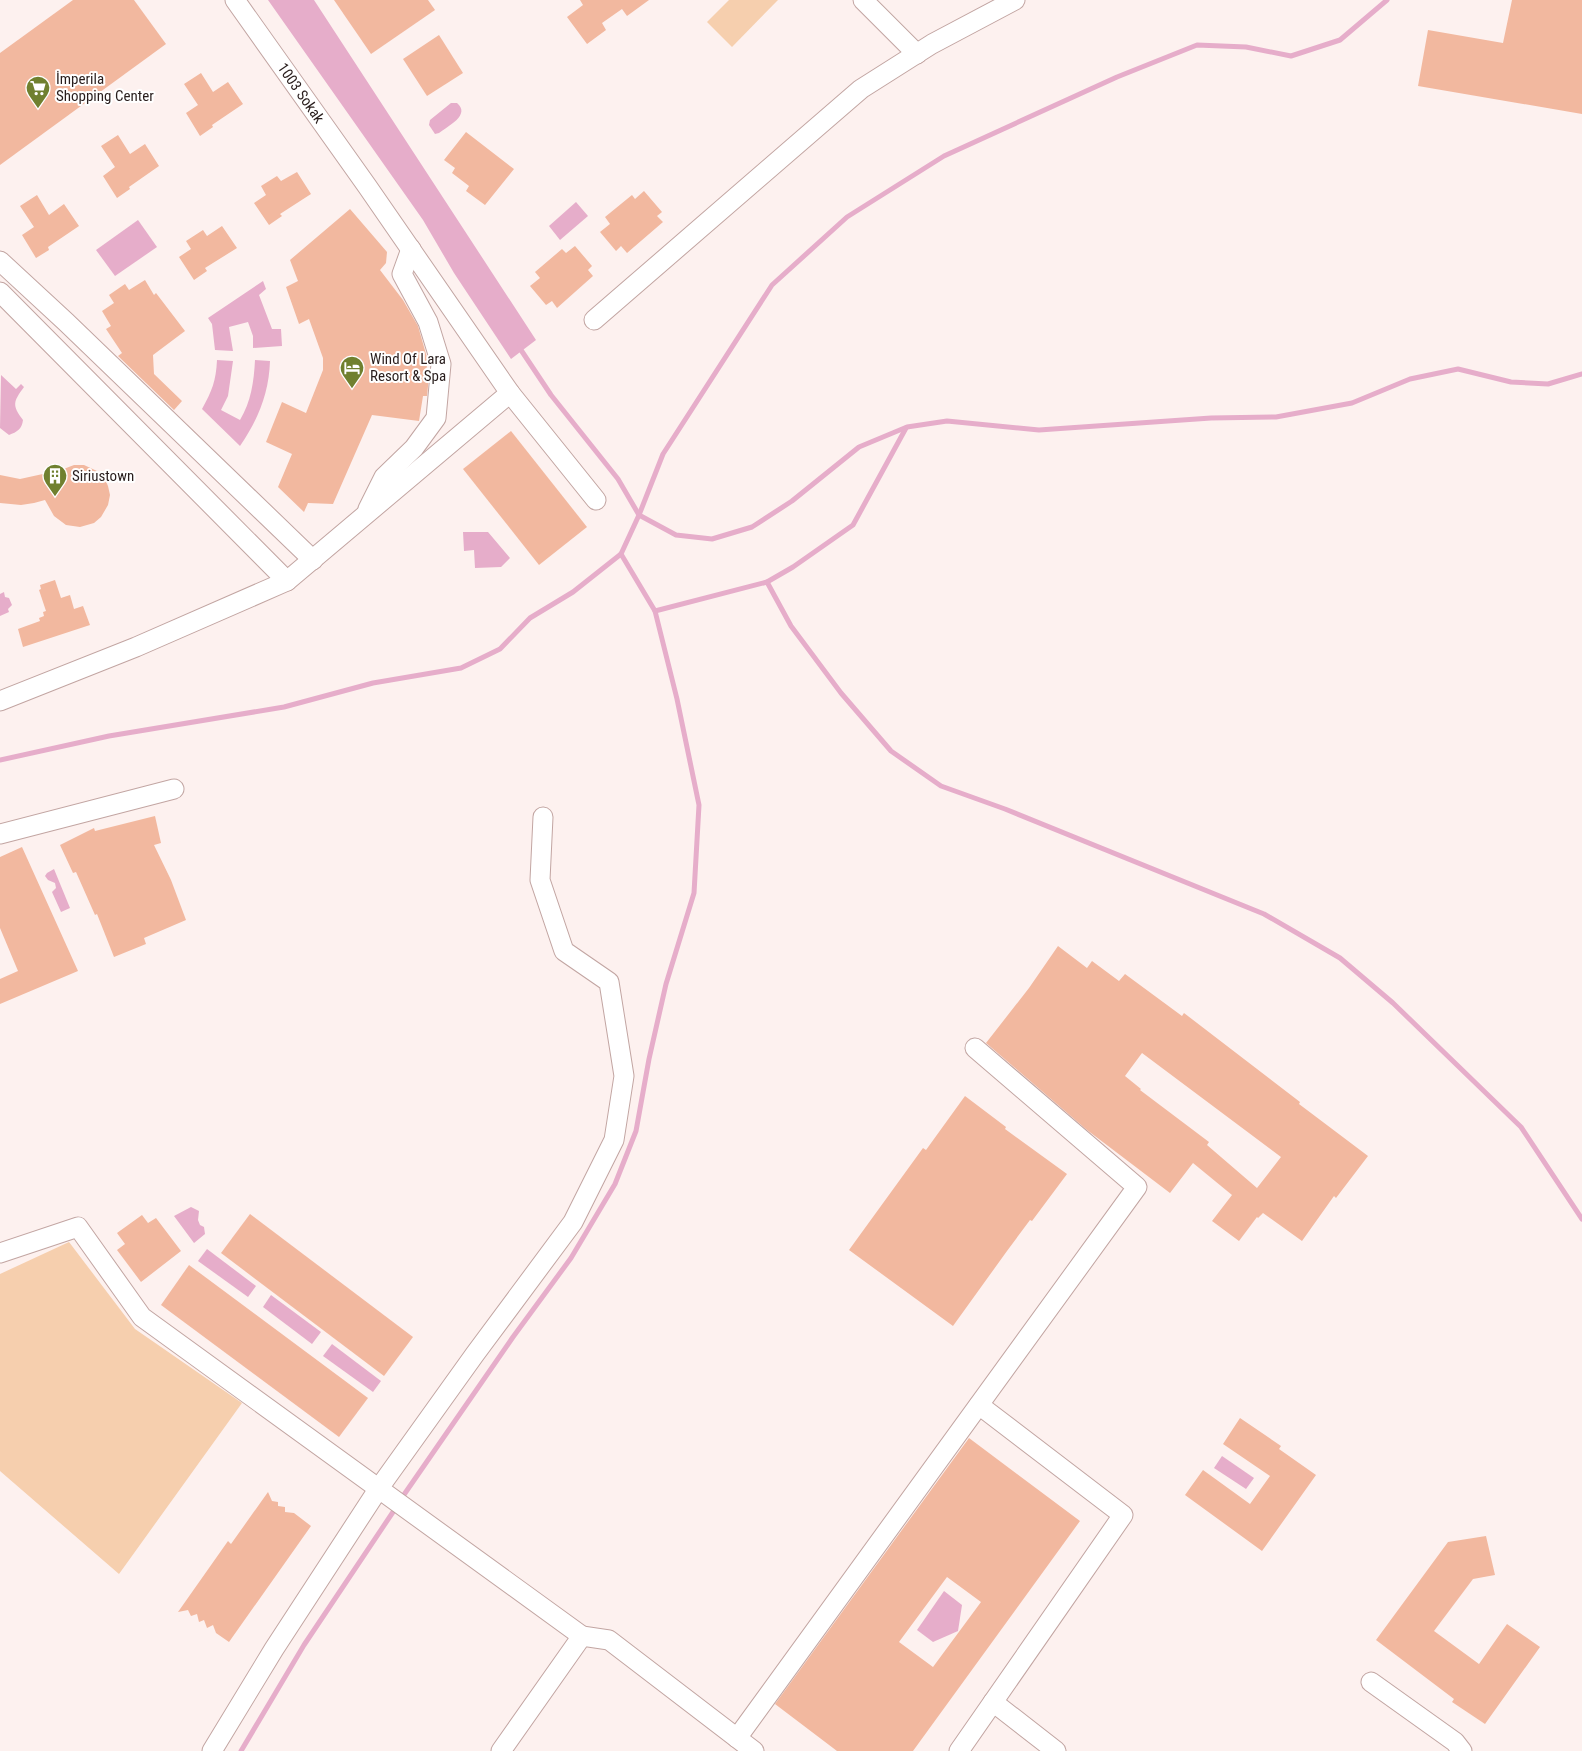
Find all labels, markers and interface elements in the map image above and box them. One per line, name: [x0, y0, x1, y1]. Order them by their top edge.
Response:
street label: 1003 Sokak: [274, 60, 328, 127]
place label: İmperila Shopping Center: [56, 70, 154, 105]
supermarket icon: İmperila Shopping Center: [25, 75, 51, 109]
place label: Wind Of Lara Resort & Spa: [370, 350, 446, 385]
hotel icon: Wind Of Lara Resort & Spa: [339, 355, 365, 389]
building icon: Siriustown: [42, 463, 68, 497]
place label: Siriustown: [72, 467, 134, 485]

